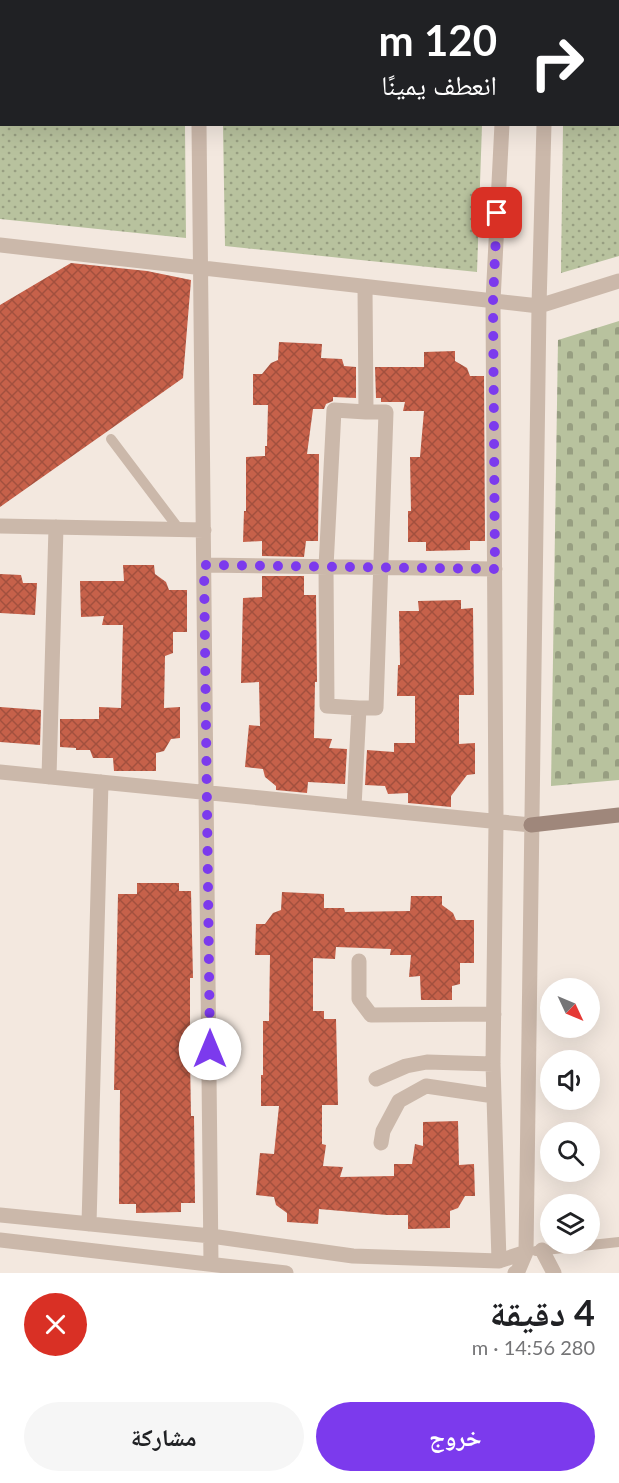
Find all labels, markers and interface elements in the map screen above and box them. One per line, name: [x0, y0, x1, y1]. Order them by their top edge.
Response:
text: 120 m: [379, 15, 497, 65]
icon: right: [518, 24, 596, 102]
text: انعطف يمينًا: [381, 68, 497, 101]
pin: [471, 187, 522, 238]
icon: arrive: [480, 196, 513, 229]
north arrow: [540, 978, 600, 1038]
map controls: [540, 978, 600, 1254]
position arrow: [178, 1017, 242, 1081]
button: sound: [540, 1050, 600, 1110]
button: search: [540, 1122, 600, 1182]
button: layers: [540, 1194, 600, 1254]
text: 4 دقيقة: [490, 1290, 595, 1334]
button: close: [24, 1293, 87, 1356]
text: 280 m · 14:56: [472, 1335, 595, 1359]
button: مشاركة: [24, 1402, 304, 1471]
button: خروج: [316, 1402, 595, 1471]

